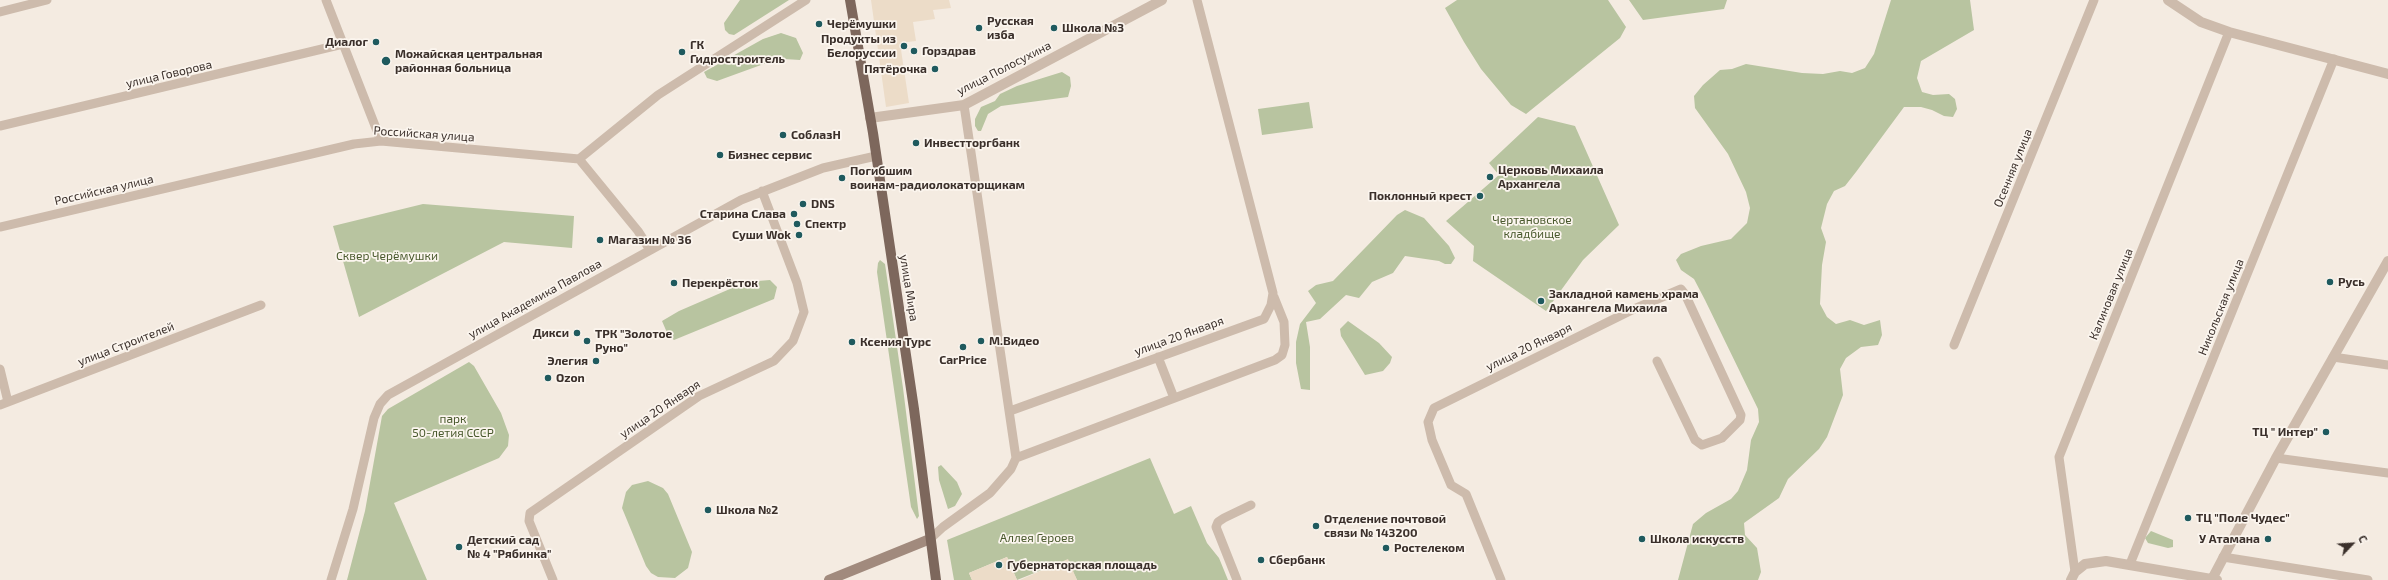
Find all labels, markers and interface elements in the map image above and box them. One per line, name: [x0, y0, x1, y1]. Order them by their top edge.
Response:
place label: Русская изба: [987, 14, 1034, 42]
place label: Черёмушки: [827, 17, 896, 31]
marker: Черёмушки: [814, 19, 824, 29]
place label: Школа №3: [1062, 21, 1124, 35]
marker: Русская изба: [974, 23, 984, 33]
marker: Школа №3: [1049, 23, 1059, 33]
place label: Продукты из Белоруссии: [821, 32, 896, 60]
place label: Диалог: [325, 35, 368, 49]
marker: Диалог: [371, 37, 381, 47]
place label: ГК Гидростроитель: [690, 38, 785, 66]
street label: улица Полосухина: [954, 38, 1054, 98]
marker: Продукты из Белоруссии: [899, 41, 909, 51]
place label: Горздрав: [922, 44, 976, 58]
marker: Горздрав: [909, 46, 919, 56]
place label: Можайская центральная районная больница: [395, 47, 543, 75]
marker: ГК Гидростроитель: [677, 47, 687, 57]
marker: Можайская центральная районная больница: [380, 55, 392, 67]
street label: улица Говорова: [125, 57, 213, 91]
place label: Пятёрочка: [864, 62, 927, 76]
marker: Пятёрочка: [930, 64, 940, 74]
street label: Российская улица: [373, 123, 475, 145]
street label: Осенняя улица: [1991, 127, 2035, 209]
place label: СоблазН: [791, 128, 841, 142]
marker: СоблазН: [778, 130, 788, 140]
place label: Инвестторгбанк: [924, 136, 1020, 150]
marker: Инвестторгбанк: [911, 138, 921, 148]
place label: Бизнес сервис: [728, 148, 812, 162]
marker: Бизнес сервис: [715, 150, 725, 160]
place label: Церковь Михаила Архангела: [1498, 163, 1604, 191]
place label: Погибшим воинам-радиолокаторщикам: [850, 164, 1025, 192]
street label: Российская улица: [53, 172, 155, 208]
marker: Церковь Михаила Архангела: [1485, 172, 1495, 182]
marker: Погибшим воинам-радиолокаторщикам: [837, 173, 847, 183]
place label: Поклонный крест: [1369, 189, 1472, 203]
marker: Поклонный крест: [1475, 191, 1485, 201]
place label: DNS: [811, 197, 835, 211]
marker: DNS: [798, 199, 808, 209]
place label: Старина Слава: [700, 207, 786, 221]
marker: Старина Слава: [789, 209, 799, 219]
park label: Чертановское кладбище: [1492, 213, 1572, 241]
place label: Спектр: [805, 217, 846, 231]
marker: Спектр: [792, 219, 802, 229]
place label: Суши Wok: [732, 228, 791, 242]
marker: Суши Wok: [794, 230, 804, 240]
place label: Магазин № 36: [608, 233, 691, 247]
marker: Магазин № 36: [595, 235, 605, 245]
street label: Калиновая улица: [2086, 246, 2136, 342]
park label: Сквер Черёмушки: [336, 249, 438, 263]
street label: улица Мира: [897, 254, 921, 322]
street label: улица Академика Павлова: [466, 256, 604, 342]
street label: Никольская улица: [2195, 257, 2247, 357]
place label: Русь: [2338, 275, 2365, 289]
place label: Перекрёсток: [682, 276, 758, 290]
marker: Русь: [2325, 277, 2335, 287]
marker: Перекрёсток: [669, 278, 679, 288]
place label: Закладной камень храма Архангела Михаила: [1549, 287, 1699, 315]
marker: Закладной камень храма Архангела Михаила: [1536, 296, 1546, 306]
street label: улица 20 Января: [1132, 313, 1226, 359]
street label: улица Строителей: [76, 319, 176, 369]
street label: улица 20 Января: [1484, 320, 1574, 374]
place label: Дикси: [533, 326, 569, 340]
place label: ТРК "Золотое Руно": [595, 327, 672, 355]
marker: Дикси: [572, 328, 582, 338]
place label: М.Видео: [989, 334, 1039, 348]
place label: Ксения Турс: [860, 335, 931, 349]
marker: ТРК "Золотое Руно": [582, 336, 592, 346]
marker: М.Видео: [976, 336, 986, 346]
marker: Ксения Турс: [847, 337, 857, 347]
marker: CarPrice: [958, 342, 968, 352]
place label: CarPrice: [939, 353, 987, 367]
place label: Элегия: [547, 354, 588, 368]
marker: Элегия: [591, 356, 601, 366]
place label: Ozon: [556, 371, 585, 385]
marker: Ozon: [543, 373, 553, 383]
street label: улица 20 Января: [617, 377, 703, 441]
park label: парк 50-летия СССР: [412, 412, 494, 440]
place label: ТЦ " Интер": [2252, 425, 2318, 439]
marker: ТЦ " Интер": [2321, 427, 2331, 437]
place label: Школа №2: [716, 503, 778, 517]
marker: Школа №2: [703, 505, 713, 515]
place label: ТЦ "Поле Чудес": [2196, 511, 2290, 525]
place label: Отделение почтовой связи № 143200: [1324, 512, 1446, 540]
marker: ТЦ "Поле Чудес": [2183, 513, 2193, 523]
marker: Отделение почтовой связи № 143200: [1311, 521, 1321, 531]
north arrow: [2332, 524, 2372, 564]
park label: Аллея Героев: [1000, 531, 1074, 545]
place label: Школа искусств: [1650, 532, 1744, 546]
place label: У Атамана: [2199, 532, 2260, 546]
place label: Детский сад № 4 "Рябинка": [467, 533, 552, 561]
text: С: [2356, 533, 2371, 544]
marker: Школа искусств: [1637, 534, 1647, 544]
marker: У Атамана: [2263, 534, 2273, 544]
place label: Ростелеком: [1394, 541, 1465, 555]
marker: Детский сад № 4 "Рябинка": [454, 542, 464, 552]
marker: Ростелеком: [1381, 543, 1391, 553]
place label: Сбербанк: [1269, 553, 1325, 567]
marker: Сбербанк: [1256, 555, 1266, 565]
place label: Губернаторская площадь: [1007, 558, 1157, 572]
marker: Губернаторская площадь: [994, 560, 1004, 570]

